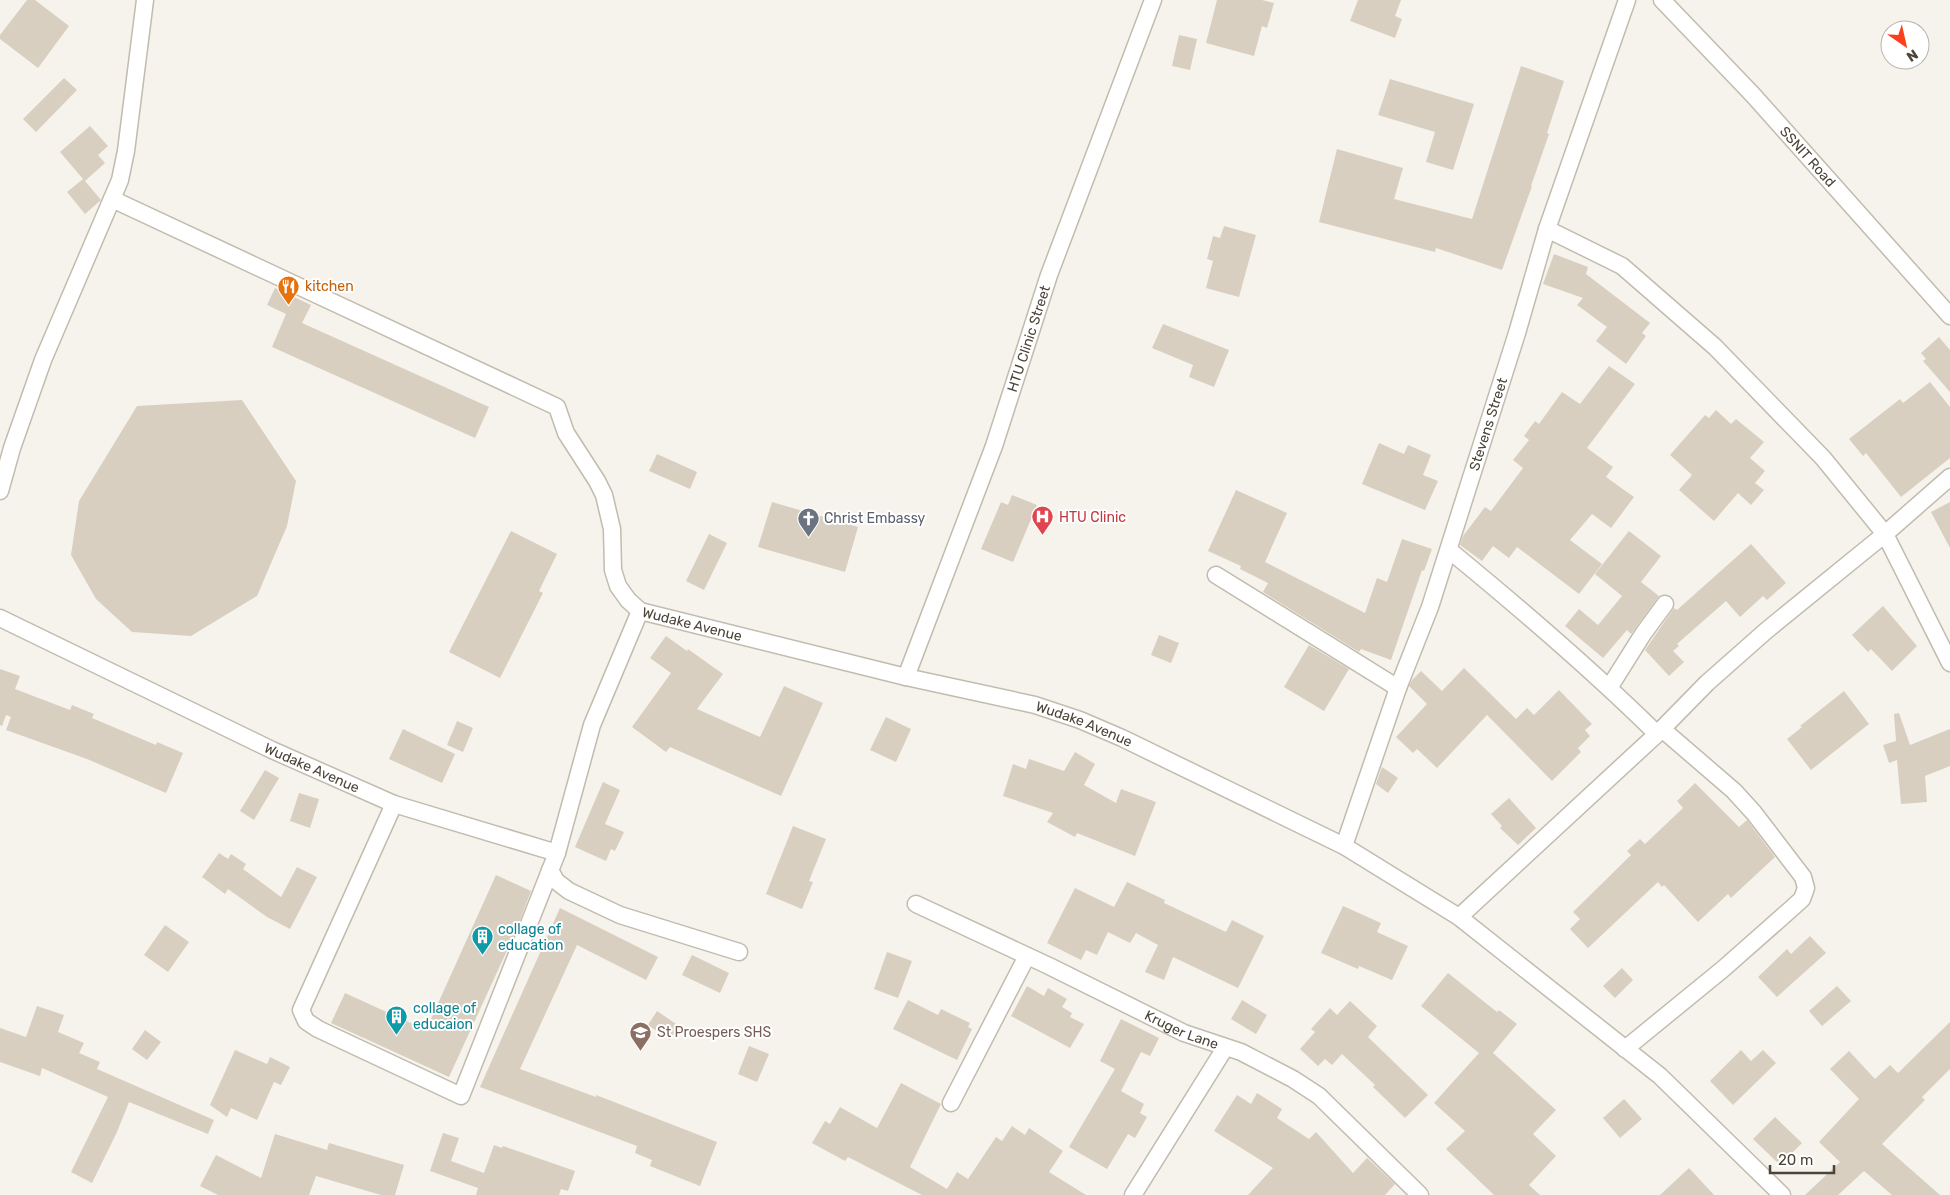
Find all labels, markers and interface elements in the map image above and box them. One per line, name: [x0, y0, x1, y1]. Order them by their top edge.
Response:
north arrow: [1880, 20, 1930, 70]
text: N: [1903, 45, 1921, 65]
street label: SSNIT Road: [1776, 123, 1839, 191]
restaurant icon: kitchen: [277, 274, 301, 305]
place label: kitchen: [305, 278, 354, 295]
street label: HTU Clinic Street: [1004, 283, 1054, 394]
street label: Stevens Street: [1466, 375, 1511, 473]
hospital icon: HTU Clinic: [1031, 505, 1055, 536]
church icon: Christ Embassy: [796, 506, 820, 537]
place label: HTU Clinic: [1059, 509, 1126, 526]
place label: Christ Embassy: [824, 510, 926, 527]
street label: Wudake Avenue: [640, 604, 744, 645]
street label: Wudake Avenue: [1033, 698, 1135, 751]
street label: Wudake Avenue: [261, 739, 362, 797]
place label: collage of education: [498, 921, 563, 954]
building icon: collage of education: [470, 925, 494, 956]
place label: collage of educaion: [413, 1000, 477, 1033]
building icon: collage of educaion: [385, 1004, 409, 1035]
street label: Kruger Lane: [1142, 1007, 1221, 1053]
school or university icon: St Proespers SHS: [629, 1020, 653, 1051]
place label: St Proespers SHS: [657, 1024, 772, 1041]
scale bar: [1770, 1142, 1834, 1174]
text: 20 m: [1778, 1151, 1813, 1169]

